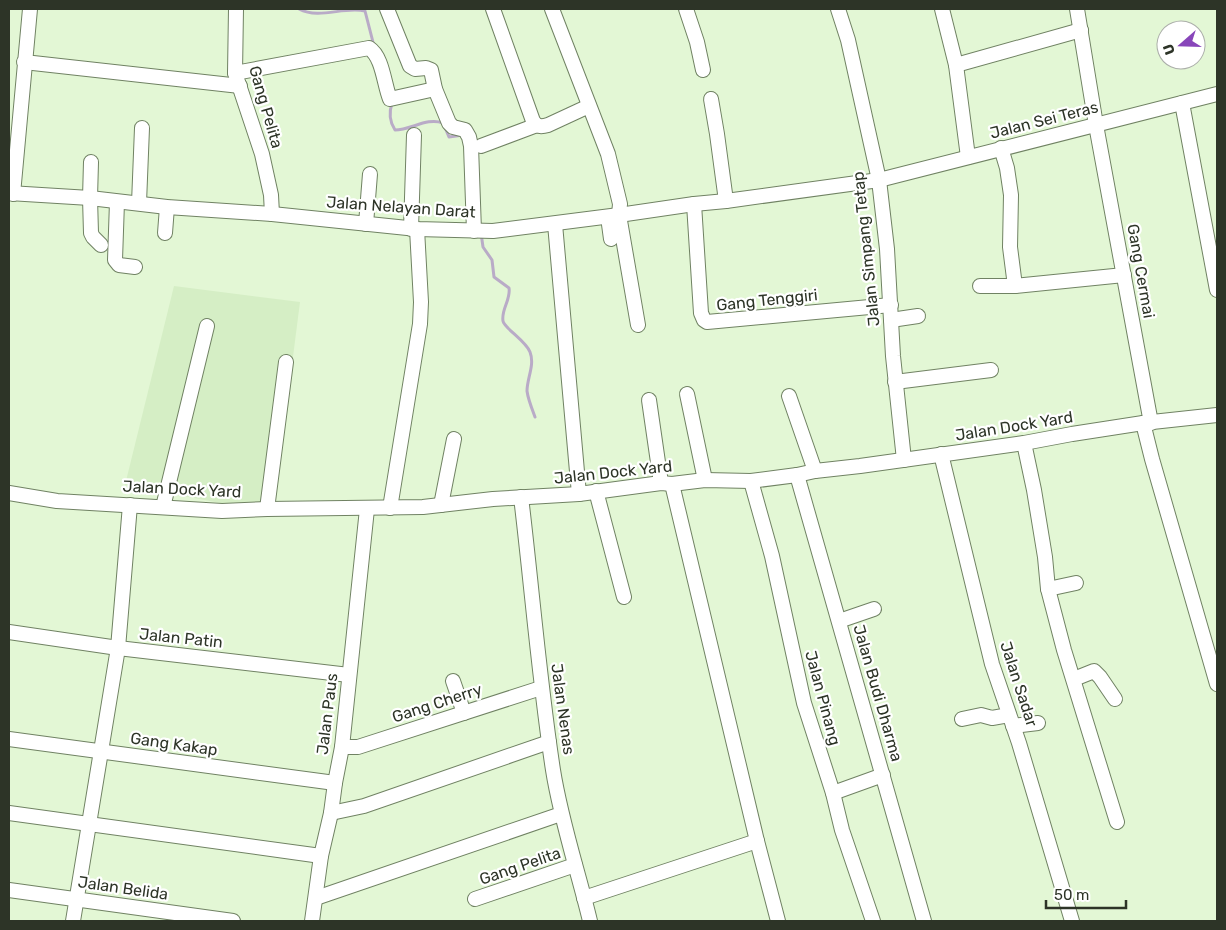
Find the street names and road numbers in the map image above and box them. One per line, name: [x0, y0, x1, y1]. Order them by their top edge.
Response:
street label: Gang Pelita: [245, 64, 287, 150]
street label: Jalan Sei Teras: [988, 97, 1100, 143]
street label: Jalan Simpang Tetap: [848, 171, 884, 327]
street label: Jalan Nelayan Darat: [326, 192, 476, 222]
street label: Gang Cermai: [1123, 222, 1159, 320]
street label: Gang Tenggiri: [715, 285, 819, 315]
street label: Jalan Dock Yard: [954, 407, 1074, 445]
street label: Jalan Dock Yard: [553, 456, 673, 488]
street label: Jalan Dock Yard: [122, 476, 242, 502]
street label: Jalan Budi Dharma: [849, 622, 907, 764]
street label: Jalan Patin: [138, 624, 224, 652]
street label: Jalan Sadar: [996, 639, 1042, 729]
street label: Jalan Pinang: [801, 649, 845, 747]
street label: Jalan Nenas: [547, 662, 579, 756]
street label: Jalan Paus: [313, 672, 341, 756]
street label: Gang Cherry: [390, 680, 484, 726]
street label: Gang Kakap: [129, 728, 219, 760]
street label: Gang Pelita: [477, 843, 563, 889]
street label: Jalan Belida: [77, 872, 169, 904]

